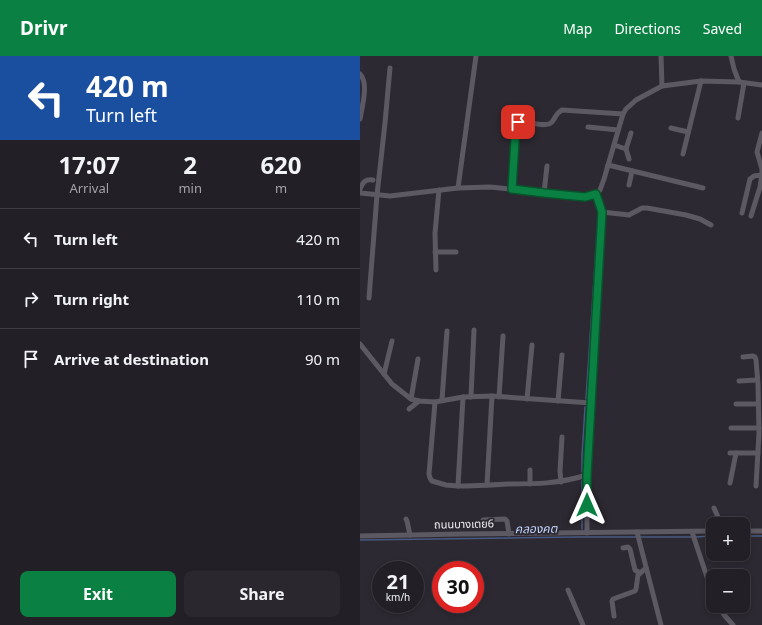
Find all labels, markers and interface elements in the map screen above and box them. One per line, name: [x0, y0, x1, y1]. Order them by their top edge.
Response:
text: Drivr: [20, 15, 67, 41]
text: Map: [563, 19, 592, 38]
text: Directions: [614, 19, 681, 38]
text: Saved: [703, 19, 742, 38]
text: 420 m: [86, 67, 169, 105]
icon: left: [20, 72, 72, 124]
text: Turn left: [86, 103, 157, 127]
pin: [501, 105, 535, 139]
icon: arrive: [507, 111, 529, 133]
text: 17:07: [58, 148, 120, 181]
text: 2: [183, 148, 197, 181]
text: 620: [260, 148, 302, 181]
text: Arrival: [69, 179, 109, 197]
text: min: [178, 179, 202, 197]
text: m: [275, 179, 287, 197]
icon: left: [20, 228, 42, 250]
text: Turn left: [54, 229, 118, 249]
text: 420 m: [296, 229, 340, 249]
icon: right: [20, 288, 42, 310]
text: Turn right: [54, 289, 129, 309]
text: 110 m: [296, 289, 340, 309]
icon: arrive: [20, 348, 42, 370]
text: Arrive at destination: [54, 349, 209, 369]
text: 90 m: [305, 349, 340, 369]
position arrow: [566, 484, 608, 526]
street label: ถนนบางเตย6: [434, 515, 494, 532]
map controls: [706, 517, 750, 613]
button: +: [706, 517, 750, 561]
water label: คลองคต: [515, 520, 559, 537]
speed limit sign: 30: [432, 561, 484, 613]
text: 21: [387, 568, 409, 595]
button: −: [706, 569, 750, 613]
button: Exit: [20, 571, 176, 617]
button: Share: [184, 571, 340, 617]
text: km/h: [386, 590, 410, 604]

